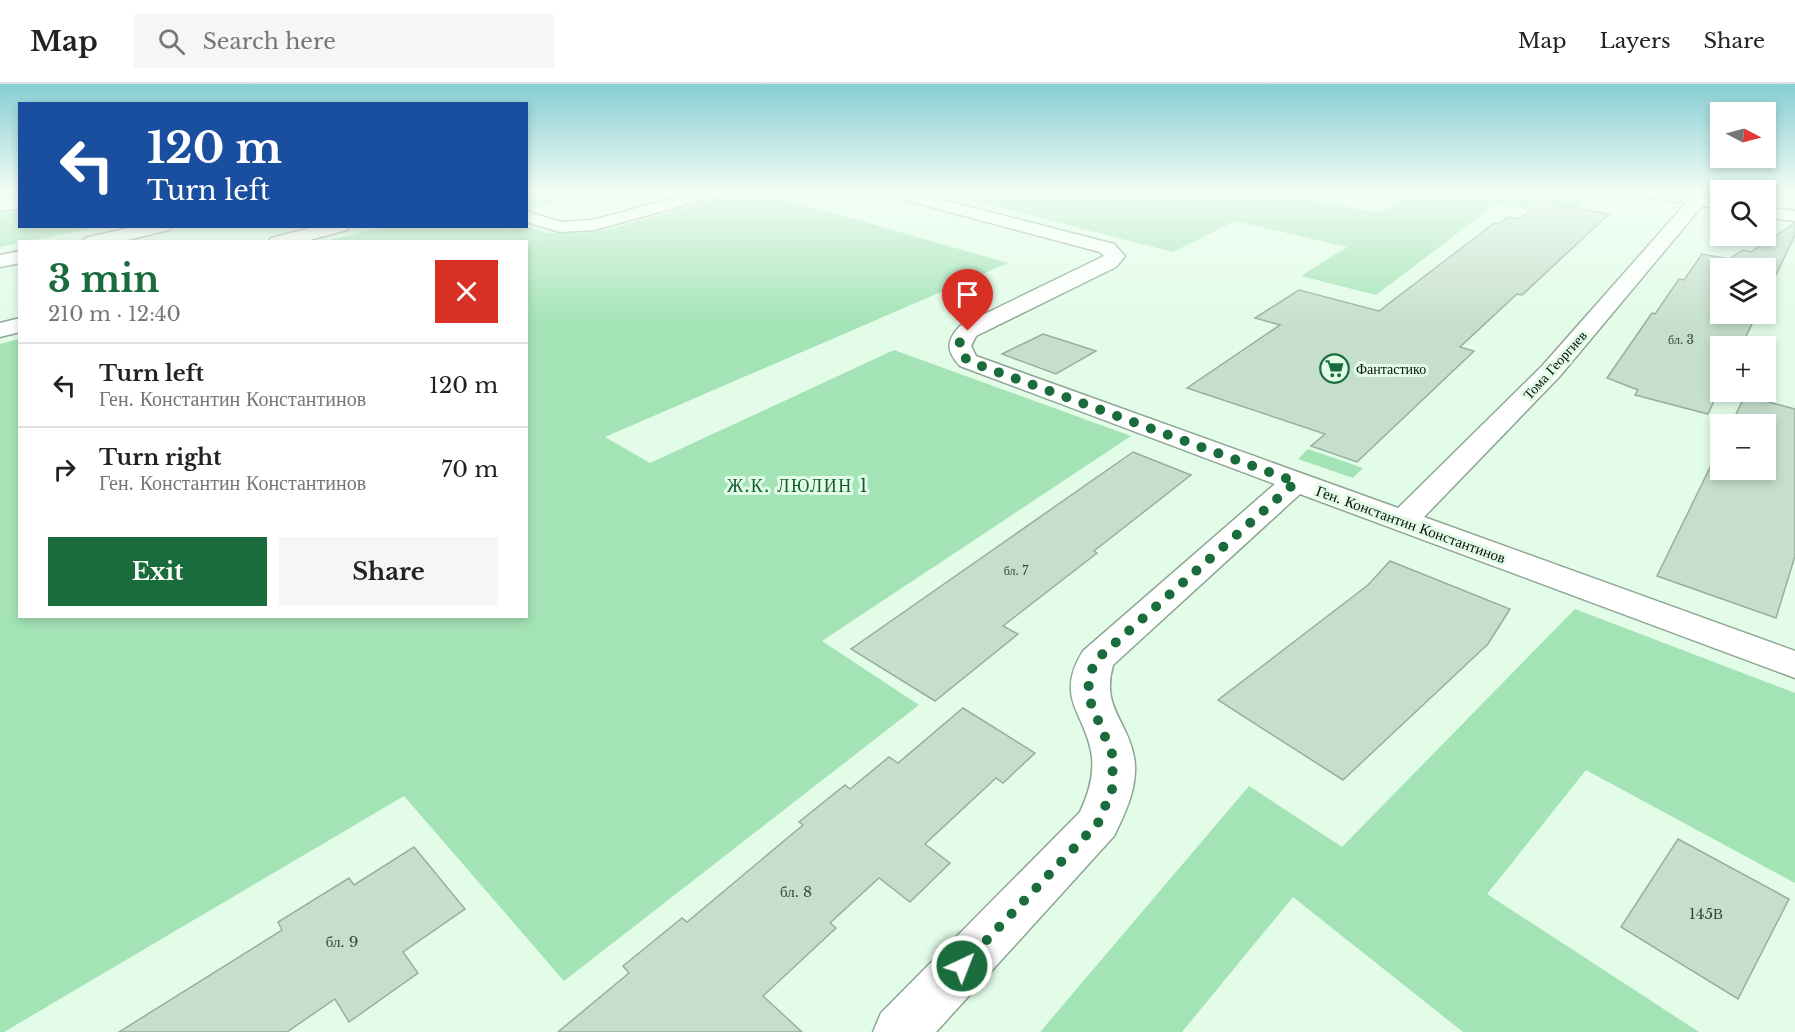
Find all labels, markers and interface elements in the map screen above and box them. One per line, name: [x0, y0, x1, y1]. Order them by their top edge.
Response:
search box: [134, 14, 554, 68]
text: Map: [30, 24, 98, 59]
icon: search: [155, 25, 188, 58]
text: Search here: [203, 28, 336, 55]
text: Map: [1518, 28, 1567, 54]
text: Layers: [1600, 28, 1671, 54]
text: Share: [1704, 28, 1765, 54]
north arrow: [1710, 102, 1776, 168]
map controls: [1710, 102, 1776, 480]
text: 120 m: [147, 122, 282, 174]
icon: left: [48, 126, 126, 204]
text: Turn left: [147, 174, 270, 207]
button: search: [1710, 180, 1776, 246]
text: 3 min: [48, 257, 160, 302]
button: layers: [1710, 258, 1776, 324]
button: close: [435, 260, 498, 323]
pin: [942, 269, 993, 331]
icon: arrive: [951, 278, 984, 311]
text: 210 m · 12:40: [48, 302, 181, 326]
street label: Тома Георгиев: [1519, 327, 1591, 403]
house number: бл. 3: [1668, 332, 1694, 347]
button: +: [1710, 336, 1776, 402]
supermarket icon: Фантастико: [1319, 353, 1351, 385]
text: Turn left: [99, 360, 204, 387]
place label: Фантастико: [1356, 360, 1426, 378]
icon: left: [48, 369, 81, 402]
text: 120 m: [429, 372, 498, 399]
text: Ген. Константин Константинов: [99, 387, 366, 411]
button: −: [1710, 414, 1776, 480]
text: Turn right: [99, 444, 221, 471]
icon: right: [48, 453, 81, 486]
text: 70 m: [441, 456, 498, 483]
text: Ген. Константин Константинов: [99, 471, 366, 495]
district label: Ж.К. ЛЮЛИН 1: [727, 475, 869, 497]
street label: Ген. Константин Константинов: [1314, 481, 1508, 567]
button: Exit: [48, 537, 267, 606]
button: Share: [279, 537, 498, 606]
house number: бл. 7: [1004, 563, 1029, 578]
house number: бл. 8: [780, 882, 812, 901]
house number: 145В: [1689, 904, 1723, 923]
house number: бл. 9: [326, 932, 358, 951]
position arrow: [930, 934, 994, 998]

